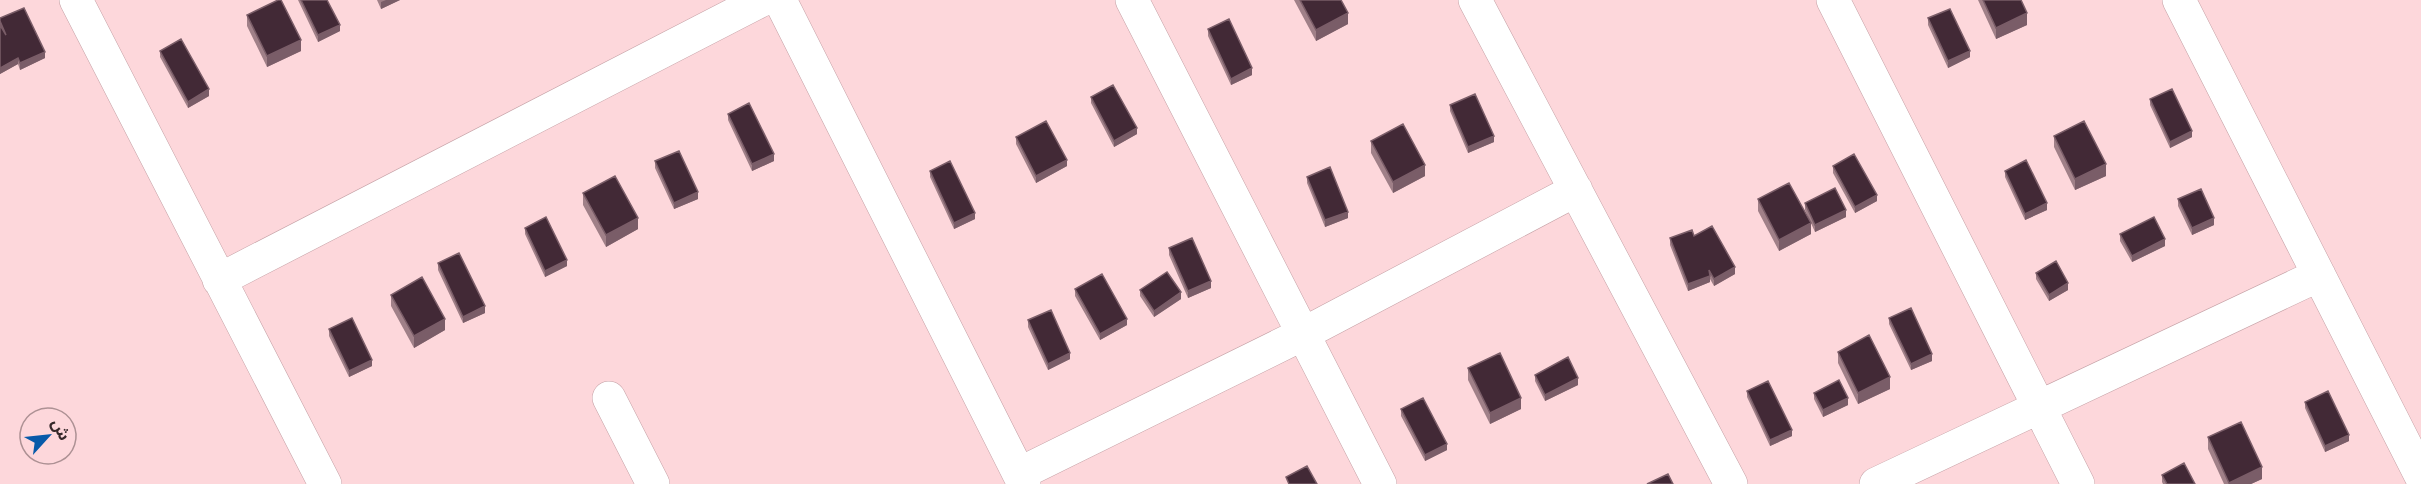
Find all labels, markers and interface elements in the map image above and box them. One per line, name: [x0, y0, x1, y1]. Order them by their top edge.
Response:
north arrow: [18, 406, 78, 466]
text: ش: [47, 415, 75, 444]

